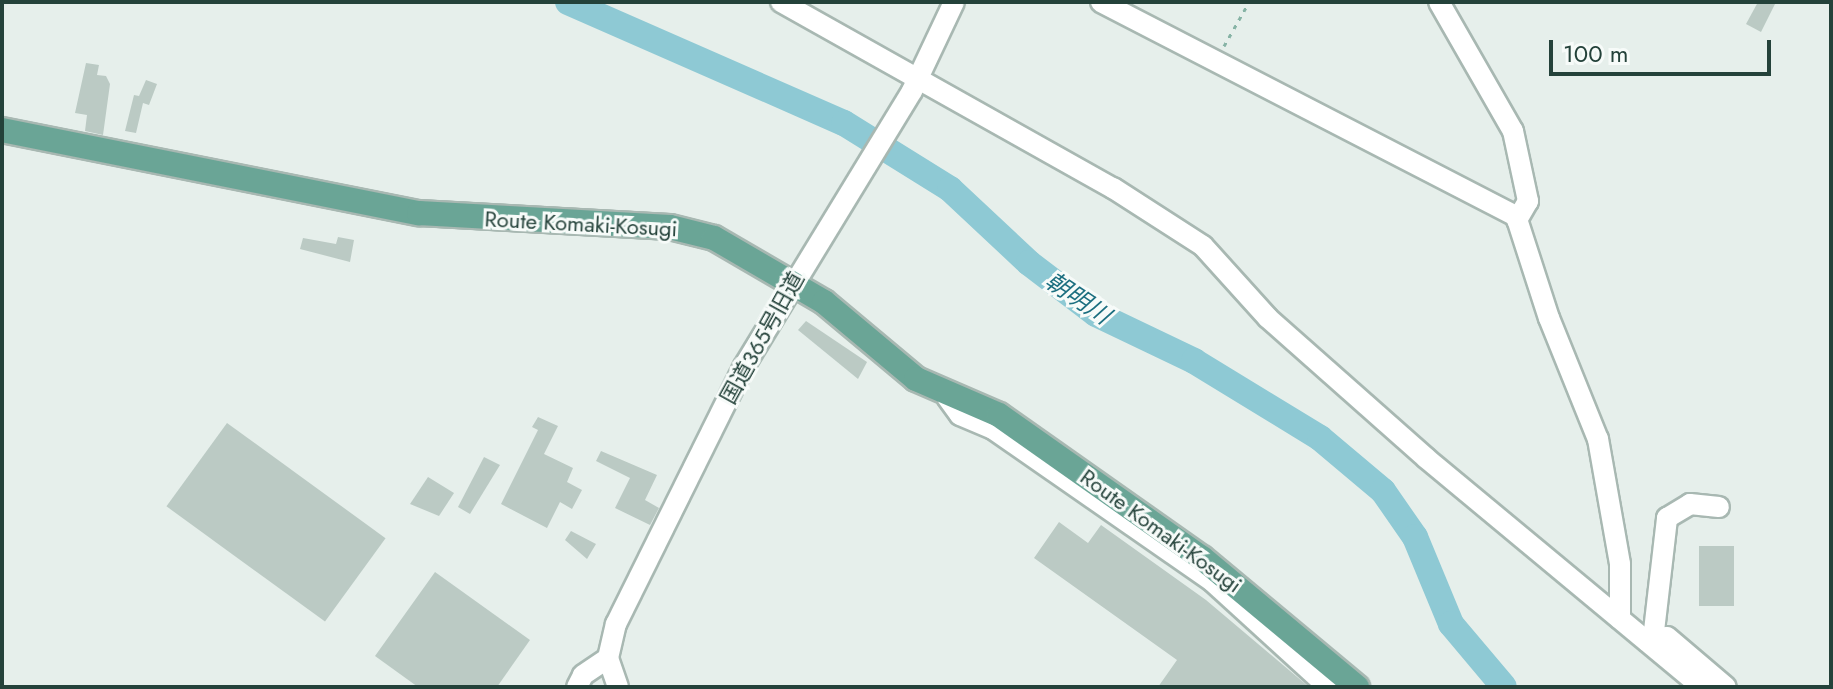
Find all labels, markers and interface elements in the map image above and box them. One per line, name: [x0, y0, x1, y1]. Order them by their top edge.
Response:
scale bar: [1553, 24, 1775, 74]
text: 100 m: [1563, 36, 1629, 71]
street label: Route Komaki-Kosugi: [484, 206, 678, 242]
water label: 朝明川: [1040, 266, 1116, 330]
street label: 国道365号旧道: [715, 267, 809, 409]
street label: Route Komaki-Kosugi: [1075, 464, 1247, 598]

